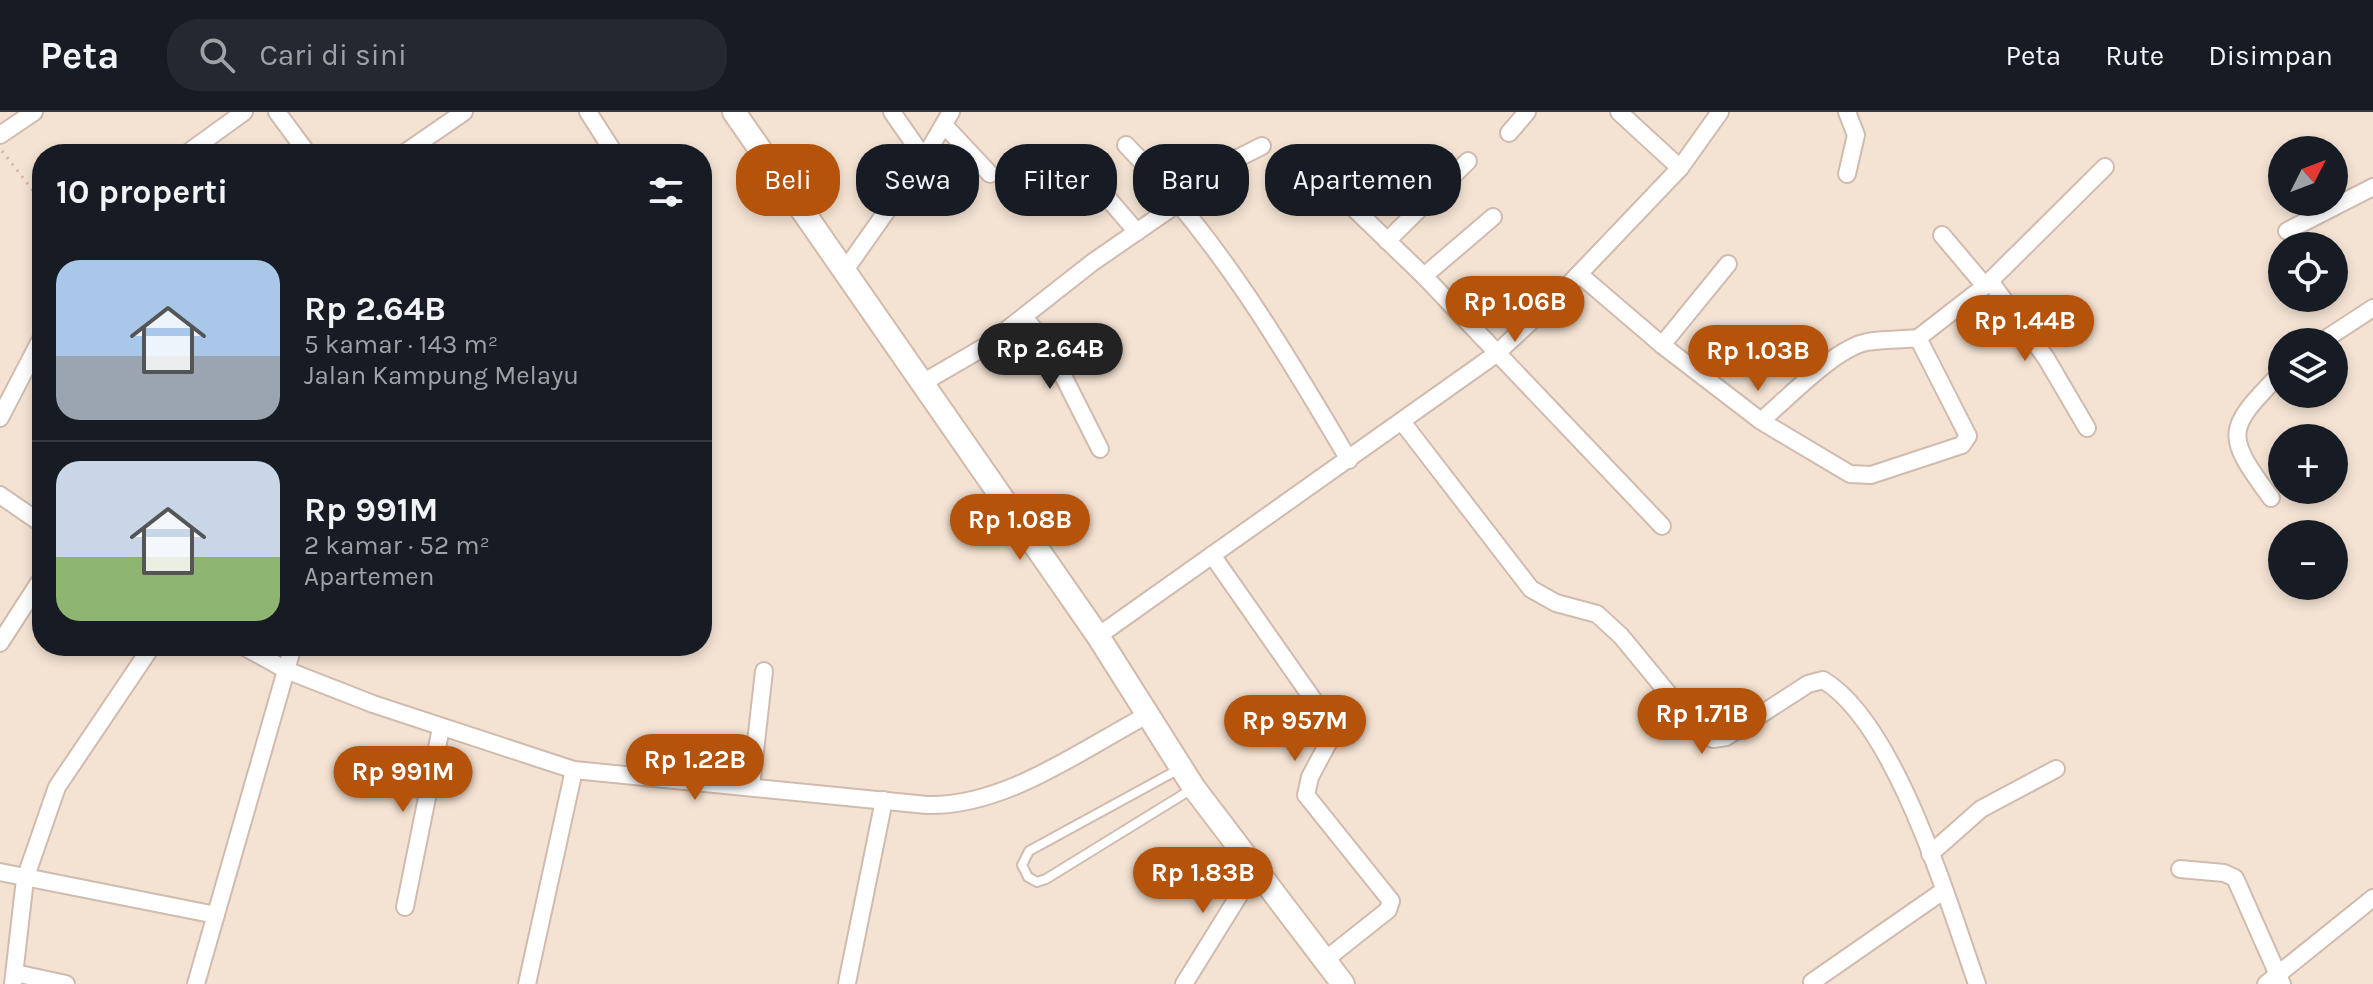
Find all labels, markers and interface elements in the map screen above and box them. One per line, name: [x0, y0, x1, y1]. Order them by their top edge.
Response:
search box: [167, 19, 727, 91]
text: Peta: [40, 33, 119, 78]
icon: search: [195, 33, 239, 77]
text: Cari di sini: [259, 37, 407, 73]
text: Peta: [2005, 39, 2061, 72]
text: Rute: [2105, 39, 2164, 72]
text: Disimpan: [2208, 39, 2333, 72]
north arrow: [2268, 136, 2348, 216]
map controls: [2268, 136, 2348, 600]
chip: Beli: [736, 144, 840, 216]
chip: Sewa: [856, 144, 979, 216]
chip: Filter: [995, 144, 1117, 216]
chip: Baru: [1133, 144, 1249, 216]
chip: Apartemen: [1265, 144, 1461, 216]
icon: filters: [644, 170, 688, 214]
text: 10 properti: [56, 172, 228, 212]
button: locate: [2268, 232, 2348, 312]
pin: Rp 1.06B: [1432, 276, 1598, 344]
text: Rp 1.06B: [1463, 286, 1567, 317]
text: Rp 2.64B: [304, 289, 446, 329]
icon: home: [120, 292, 216, 388]
pin: Rp 1.44B: [1942, 295, 2108, 363]
text: Rp 1.44B: [1974, 305, 2076, 336]
pin: Rp 2.64B: [967, 323, 1133, 391]
pin: Rp 1.03B: [1675, 325, 1841, 393]
button: layers: [2268, 328, 2348, 408]
text: 5 kamar · 143 m²: [304, 329, 498, 360]
text: Rp 2.64B: [996, 333, 1104, 364]
text: Rp 1.03B: [1706, 335, 1810, 366]
text: Jalan Kampung Melayu: [304, 360, 579, 391]
button: +: [2268, 424, 2348, 504]
text: Rp 991M: [304, 490, 439, 530]
icon: home: [120, 493, 216, 589]
pin: Rp 1.08B: [937, 494, 1103, 562]
text: Rp 1.08B: [968, 504, 1072, 535]
button: −: [2268, 520, 2348, 600]
text: 2 kamar · 52 m²: [304, 530, 490, 561]
text: Apartemen: [304, 561, 434, 592]
pin: Rp 1.71B: [1619, 688, 1785, 756]
pin: Rp 957M: [1221, 695, 1369, 763]
text: Rp 1.71B: [1655, 698, 1749, 729]
text: Rp 957M: [1242, 705, 1348, 736]
pin: Rp 1.22B: [612, 734, 778, 802]
text: Rp 1.22B: [644, 744, 746, 775]
pin: Rp 991M: [329, 746, 477, 814]
text: Rp 991M: [352, 756, 454, 787]
pin: Rp 1.83B: [1120, 847, 1286, 915]
text: Rp 1.83B: [1151, 857, 1255, 888]

